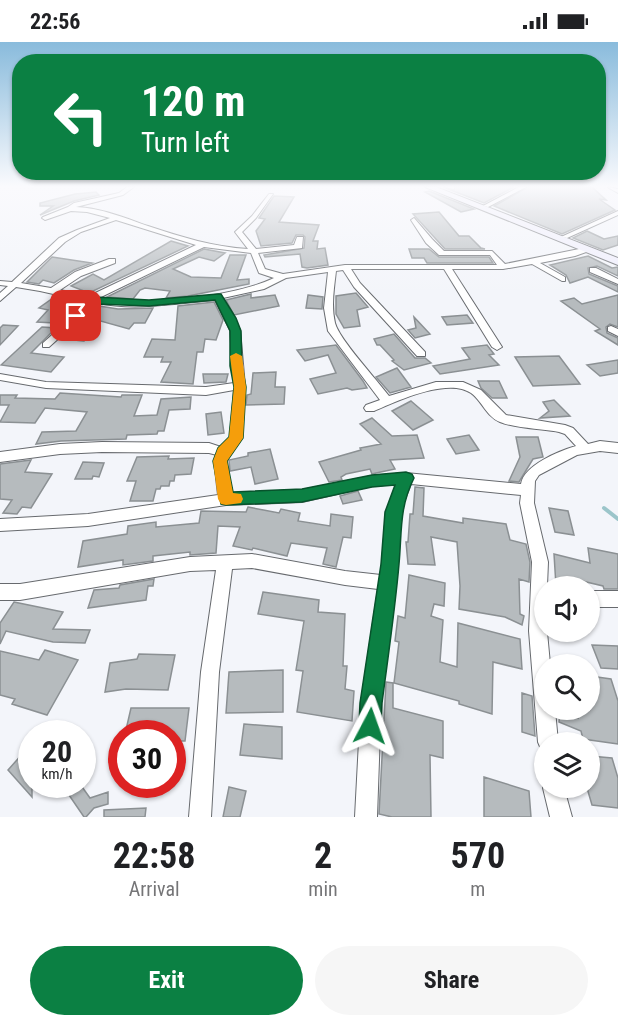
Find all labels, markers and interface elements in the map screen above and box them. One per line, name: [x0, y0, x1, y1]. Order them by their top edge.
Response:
text: 22:56: [30, 9, 81, 34]
text: 120 m: [141, 77, 246, 126]
icon: left: [42, 78, 120, 156]
text: Turn left: [141, 127, 230, 159]
pin: [50, 290, 101, 341]
icon: arrive: [59, 299, 92, 332]
map controls: [534, 576, 600, 798]
button: sound: [534, 576, 600, 642]
button: search: [534, 654, 600, 720]
position arrow: [338, 694, 402, 758]
speed limit sign: 30: [108, 720, 186, 798]
button: layers: [534, 732, 600, 798]
text: 20: [42, 734, 72, 769]
text: km/h: [42, 765, 72, 783]
text: 22:58: [113, 835, 195, 877]
text: 2: [314, 835, 332, 877]
text: 570: [451, 835, 505, 877]
text: Arrival: [129, 877, 180, 901]
text: min: [308, 877, 338, 901]
text: m: [470, 877, 485, 901]
button: Exit: [30, 946, 303, 1015]
button: Share: [315, 946, 588, 1015]

